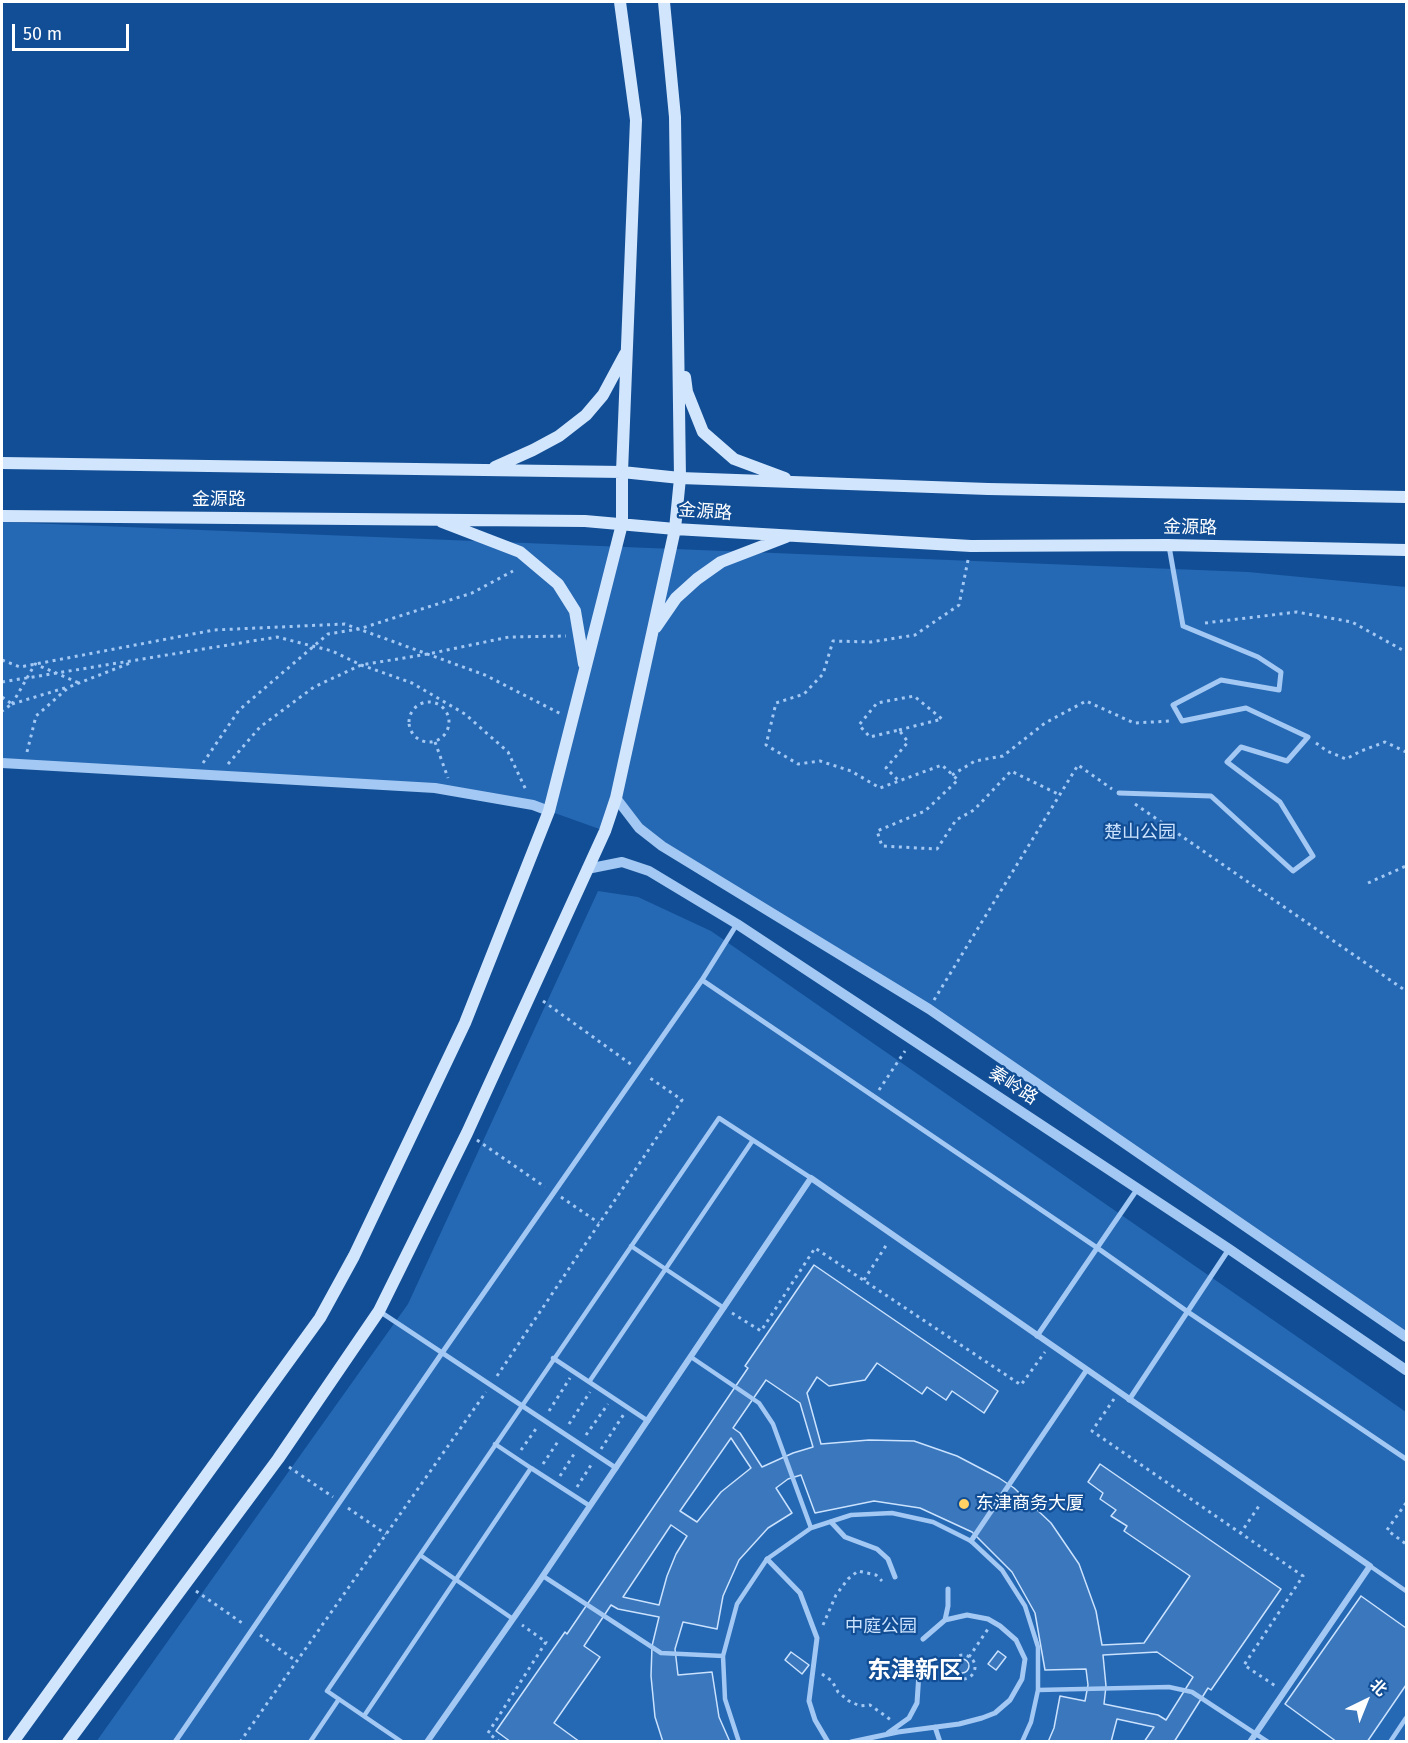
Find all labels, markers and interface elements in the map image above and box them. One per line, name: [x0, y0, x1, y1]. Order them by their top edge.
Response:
scale bar: [15, 12, 132, 50]
text: 50 m: [23, 23, 62, 45]
street label: 金源路: [192, 489, 246, 511]
street label: 金源路: [677, 499, 733, 525]
street label: 金源路: [1163, 517, 1217, 539]
park label: 楚山公园: [1104, 822, 1176, 844]
street label: 秦岭路: [984, 1062, 1042, 1110]
place label: 东津商务大厦: [976, 1493, 1084, 1515]
marker: 东津商务大厦: [957, 1497, 971, 1511]
park label: 中庭公园: [845, 1616, 917, 1638]
district label: 东津新区: [867, 1657, 963, 1685]
north arrow: [1336, 1671, 1396, 1731]
text: 北: [1366, 1675, 1391, 1700]

